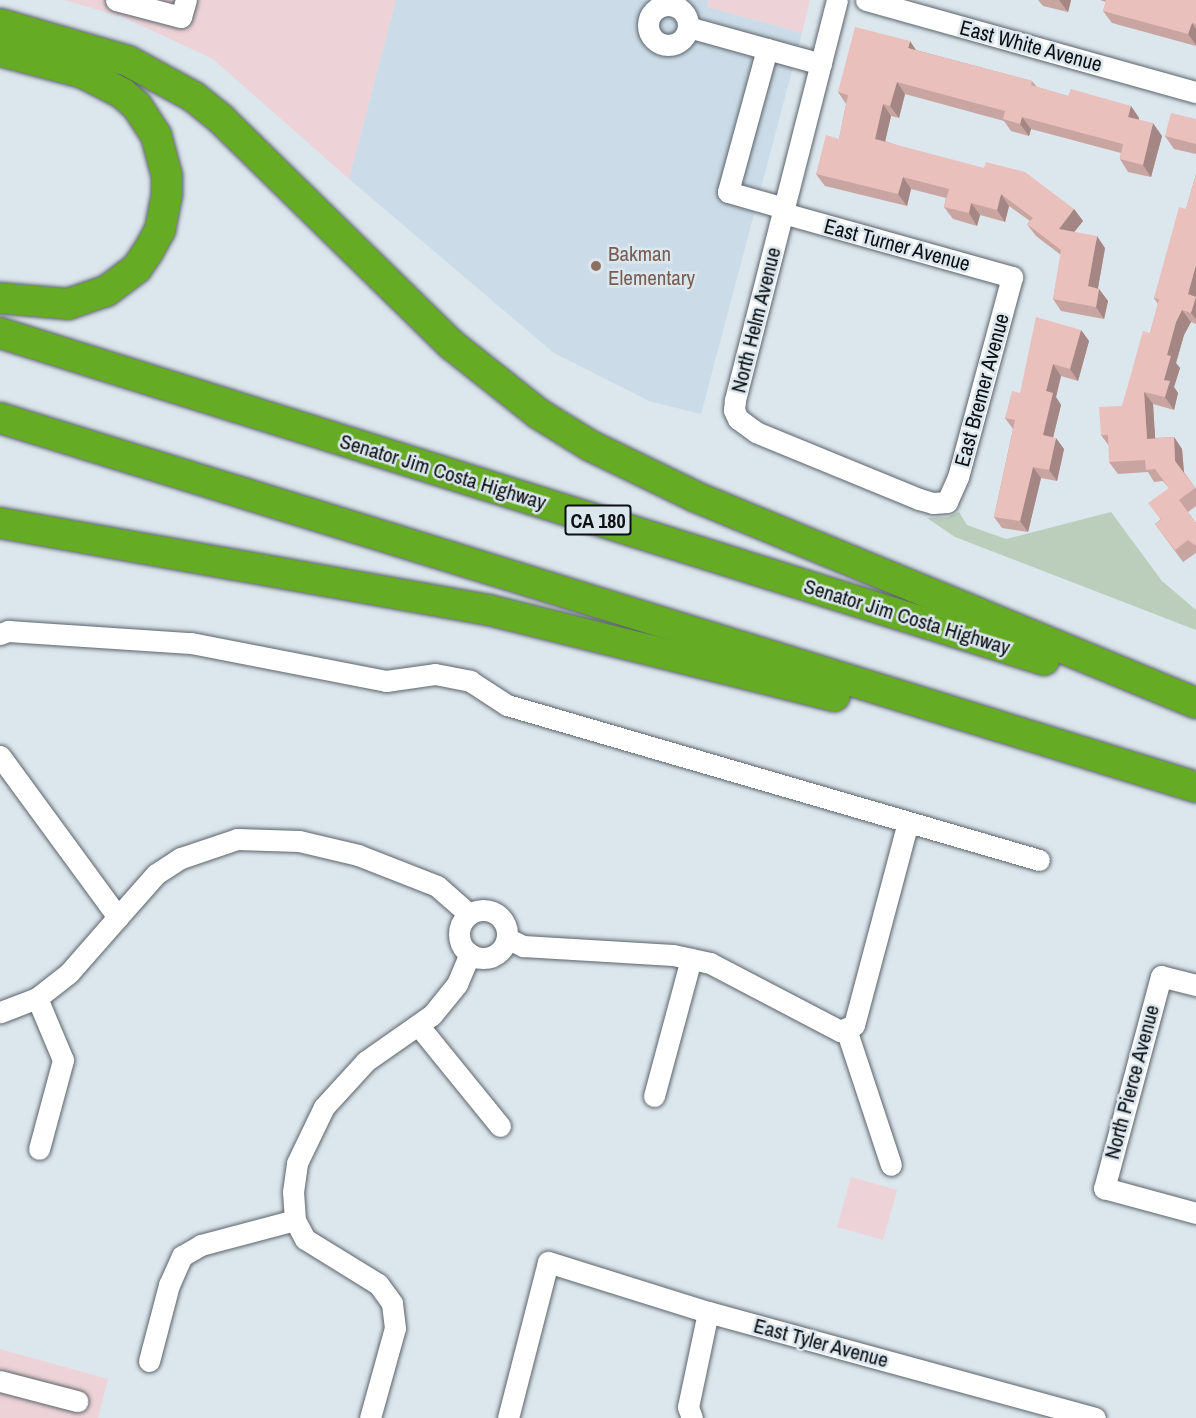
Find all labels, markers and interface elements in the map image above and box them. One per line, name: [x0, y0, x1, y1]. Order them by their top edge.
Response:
street label: East White Avenue: [957, 15, 1105, 77]
street label: East Turner Avenue: [821, 213, 973, 277]
place label: Bakman Elementary: [608, 241, 695, 291]
street label: North Helm Avenue: [726, 244, 786, 396]
marker: Bakman Elementary: [589, 259, 603, 273]
street label: East Bremer Avenue: [949, 310, 1015, 470]
street label: Senator Jim Costa Highway: [337, 429, 549, 515]
road number: CA 180: [564, 503, 632, 537]
street label: Senator Jim Costa Highway: [801, 574, 1013, 660]
street label: North Pierce Avenue: [1099, 1002, 1165, 1162]
street label: East Tyler Avenue: [750, 1313, 892, 1373]

